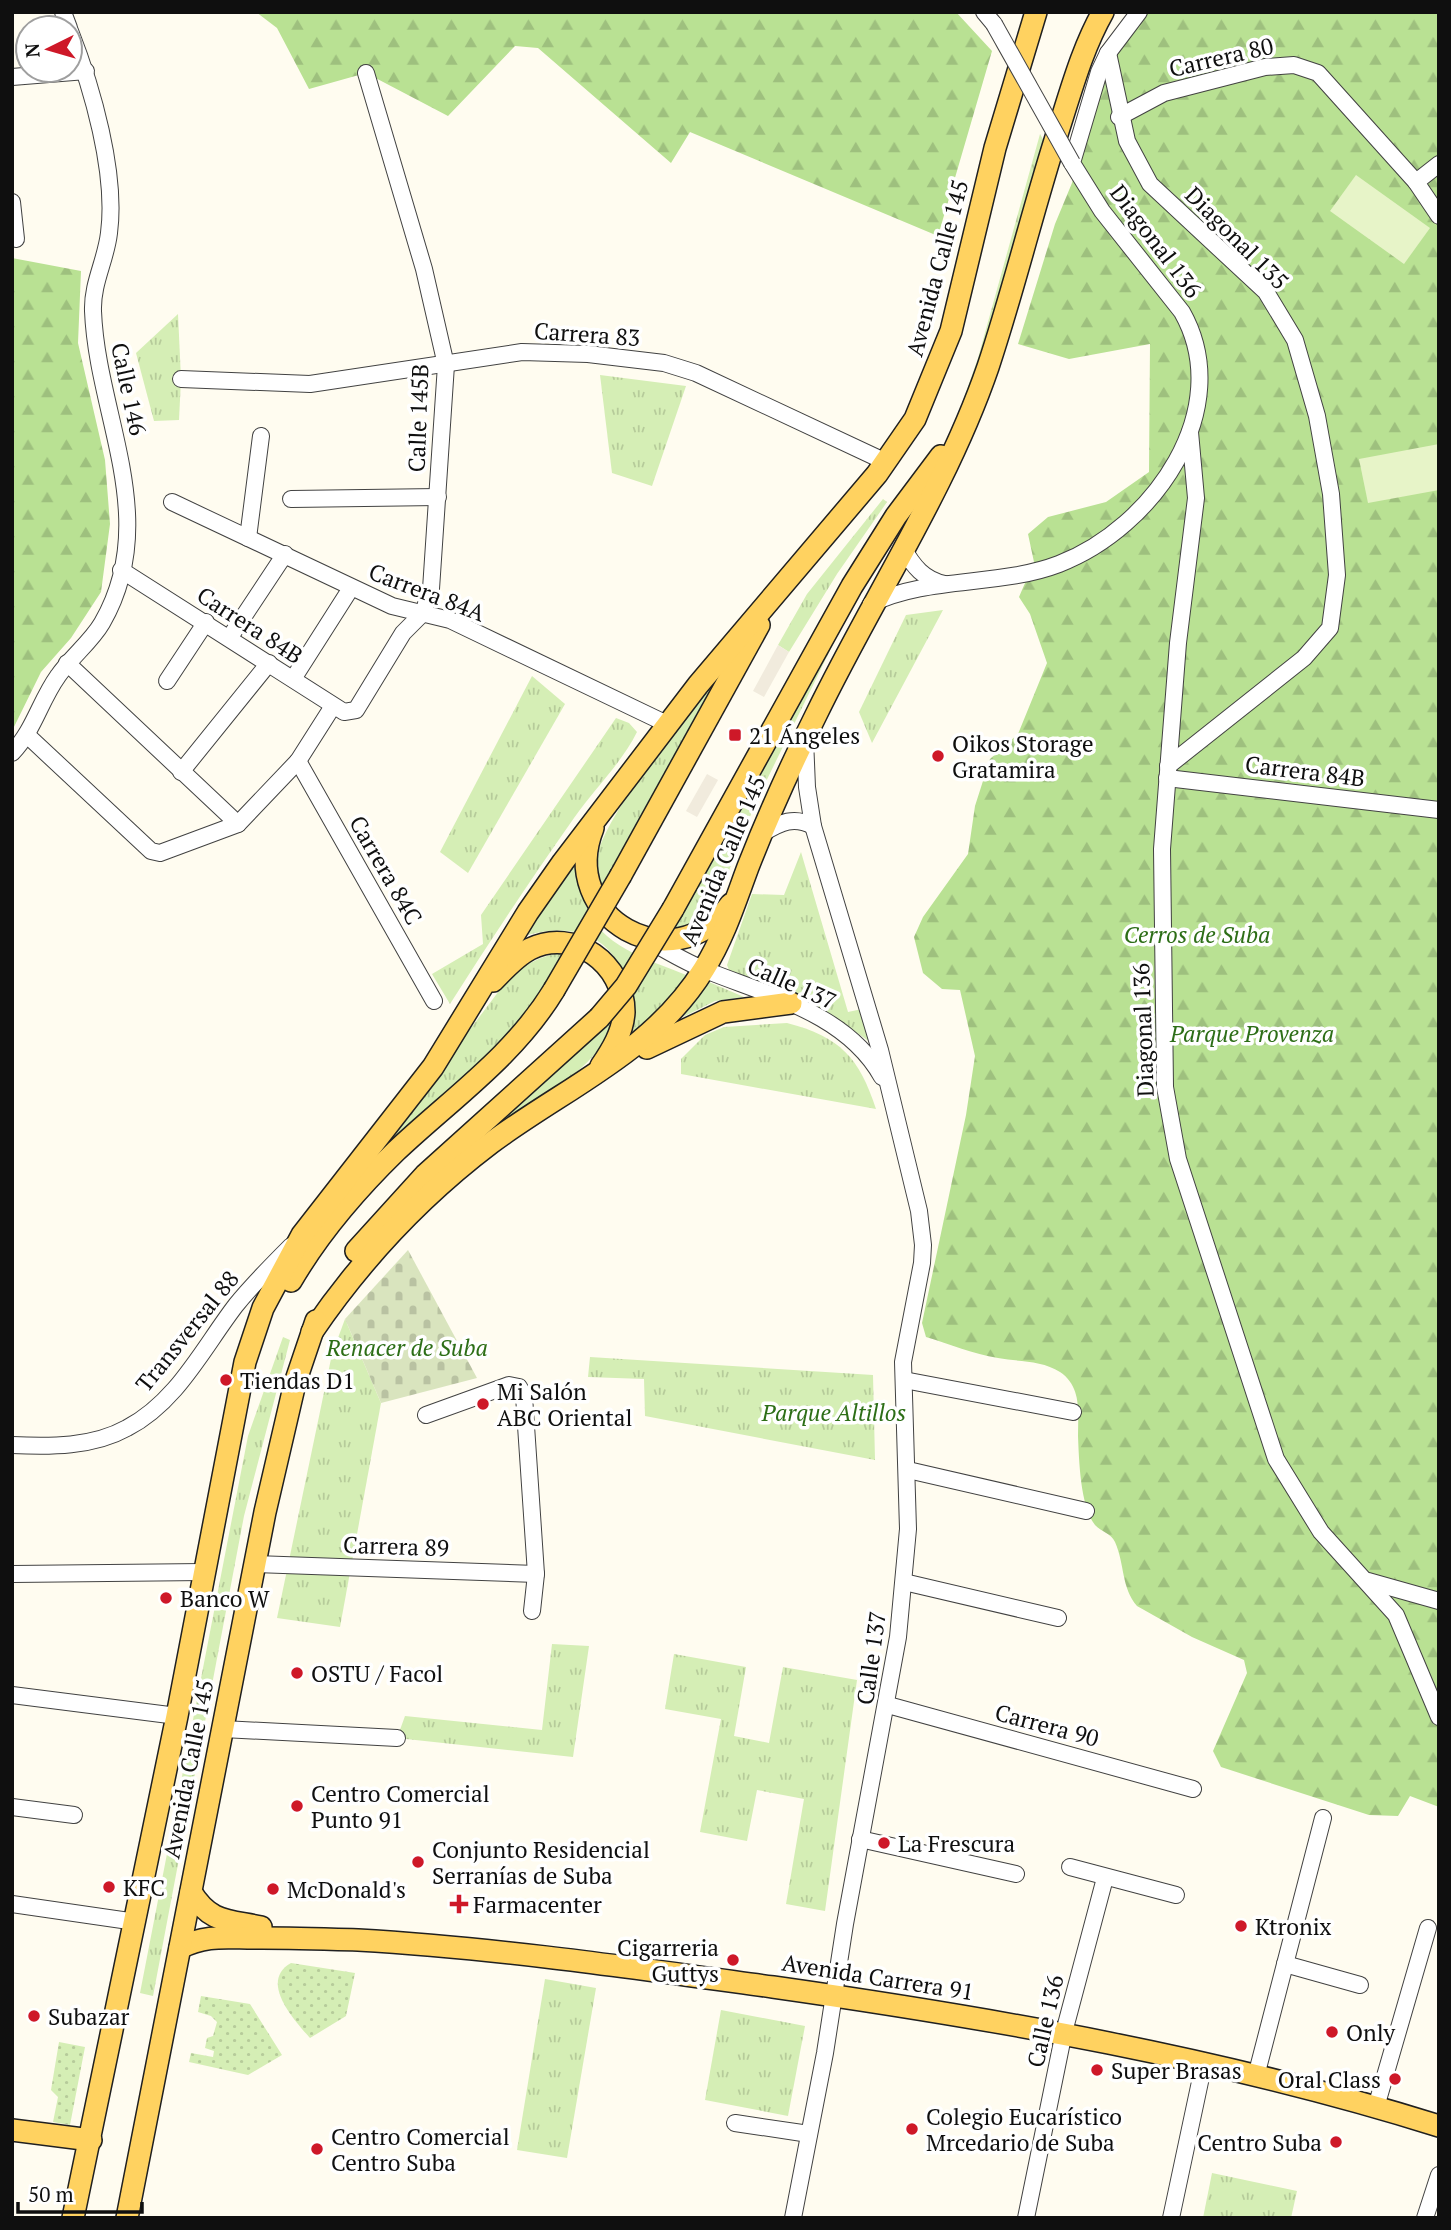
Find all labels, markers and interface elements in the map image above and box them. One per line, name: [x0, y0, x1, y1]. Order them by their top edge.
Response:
north arrow: [14, 14, 84, 84]
street label: Carrera 80: [1166, 30, 1276, 84]
text: N: [18, 42, 45, 59]
street label: Avenida Calle 145: [899, 176, 975, 360]
street label: Diagonal 136: [1103, 178, 1209, 304]
street label: Diagonal 135: [1179, 180, 1295, 296]
street label: Carrera 83: [533, 315, 641, 353]
street label: Calle 146: [104, 340, 154, 438]
street label: Calle 145B: [401, 363, 435, 473]
street label: Carrera 84A: [365, 556, 490, 628]
street label: Carrera 84B: [191, 579, 309, 671]
place label: 21 Ángeles: [749, 720, 860, 751]
marker: 21 Ángeles: [727, 727, 743, 743]
place label: Oikos Storage Gratamira: [952, 728, 1094, 785]
marker: Oikos Storage Gratamira: [930, 748, 946, 764]
street label: Carrera 84B: [1243, 748, 1367, 794]
street label: Avenida Calle 145: [673, 770, 773, 950]
street label: Carrera 84C: [342, 810, 430, 930]
park label: Cerros de Suba: [1124, 919, 1270, 950]
street label: Calle 137: [743, 950, 841, 1016]
street label: Diagonal 136: [1125, 962, 1161, 1098]
park label: Parque Provenza: [1169, 1018, 1334, 1049]
street label: Transversal 88: [128, 1264, 246, 1398]
park label: Renacer de Suba: [325, 1332, 488, 1363]
place label: Tiendas D1: [240, 1365, 355, 1396]
marker: Tiendas D1: [218, 1372, 234, 1388]
place label: Mi Salón ABC Oriental: [497, 1376, 632, 1433]
marker: Mi Salón ABC Oriental: [475, 1396, 491, 1412]
park label: Parque Altillos: [761, 1397, 906, 1428]
street label: Carrera 89: [342, 1529, 450, 1563]
place label: Banco W: [180, 1583, 270, 1614]
marker: Banco W: [158, 1590, 174, 1606]
street label: Calle 137: [849, 1609, 893, 1707]
place label: OSTU / Facol: [311, 1658, 443, 1689]
marker: OSTU / Facol: [289, 1665, 305, 1681]
street label: Avenida Calle 145: [155, 1677, 221, 1861]
street label: Carrera 90: [992, 1696, 1102, 1754]
place label: Centro Comercial Punto 91: [311, 1778, 490, 1835]
marker: Centro Comercial Punto 91: [289, 1798, 305, 1814]
place label: La Frescura: [898, 1828, 1015, 1859]
place label: Conjunto Residencial Serranías de Suba: [432, 1834, 650, 1891]
marker: La Frescura: [876, 1835, 892, 1851]
marker: Conjunto Residencial Serranías de Suba: [410, 1854, 426, 1870]
place label: KFC: [123, 1872, 165, 1903]
place label: McDonald's: [287, 1874, 406, 1905]
marker: KFC: [101, 1879, 117, 1895]
marker: McDonald's: [265, 1881, 281, 1897]
place label: Farmacenter: [473, 1889, 602, 1920]
marker: Farmacenter: [451, 1896, 467, 1912]
place label: Ktronix: [1255, 1911, 1332, 1942]
marker: Ktronix: [1233, 1918, 1249, 1934]
place label: Cigarreria Guttys: [617, 1932, 719, 1989]
street label: Avenida Carrera 91: [780, 1947, 976, 2007]
marker: Cigarreria Guttys: [725, 1952, 741, 1968]
street label: Calle 136: [1019, 1972, 1071, 2070]
place label: Subazar: [48, 2001, 130, 2032]
marker: Subazar: [26, 2008, 42, 2024]
place label: Only: [1346, 2017, 1396, 2048]
marker: Only: [1324, 2024, 1340, 2040]
place label: Super Brasas: [1111, 2055, 1242, 2086]
marker: Super Brasas: [1089, 2062, 1105, 2078]
place label: Oral Class: [1278, 2064, 1381, 2095]
marker: Oral Class: [1387, 2071, 1403, 2087]
place label: Colegio Eucarístico Mrcedario de Suba: [926, 2101, 1122, 2158]
place label: Centro Comercial Centro Suba: [331, 2121, 510, 2178]
marker: Colegio Eucarístico Mrcedario de Suba: [904, 2121, 920, 2137]
place label: Centro Suba: [1197, 2127, 1322, 2158]
marker: Centro Suba: [1328, 2134, 1344, 2150]
marker: Centro Comercial Centro Suba: [309, 2141, 325, 2157]
scale bar: [18, 2170, 142, 2214]
text: 50 m: [28, 2180, 74, 2208]

